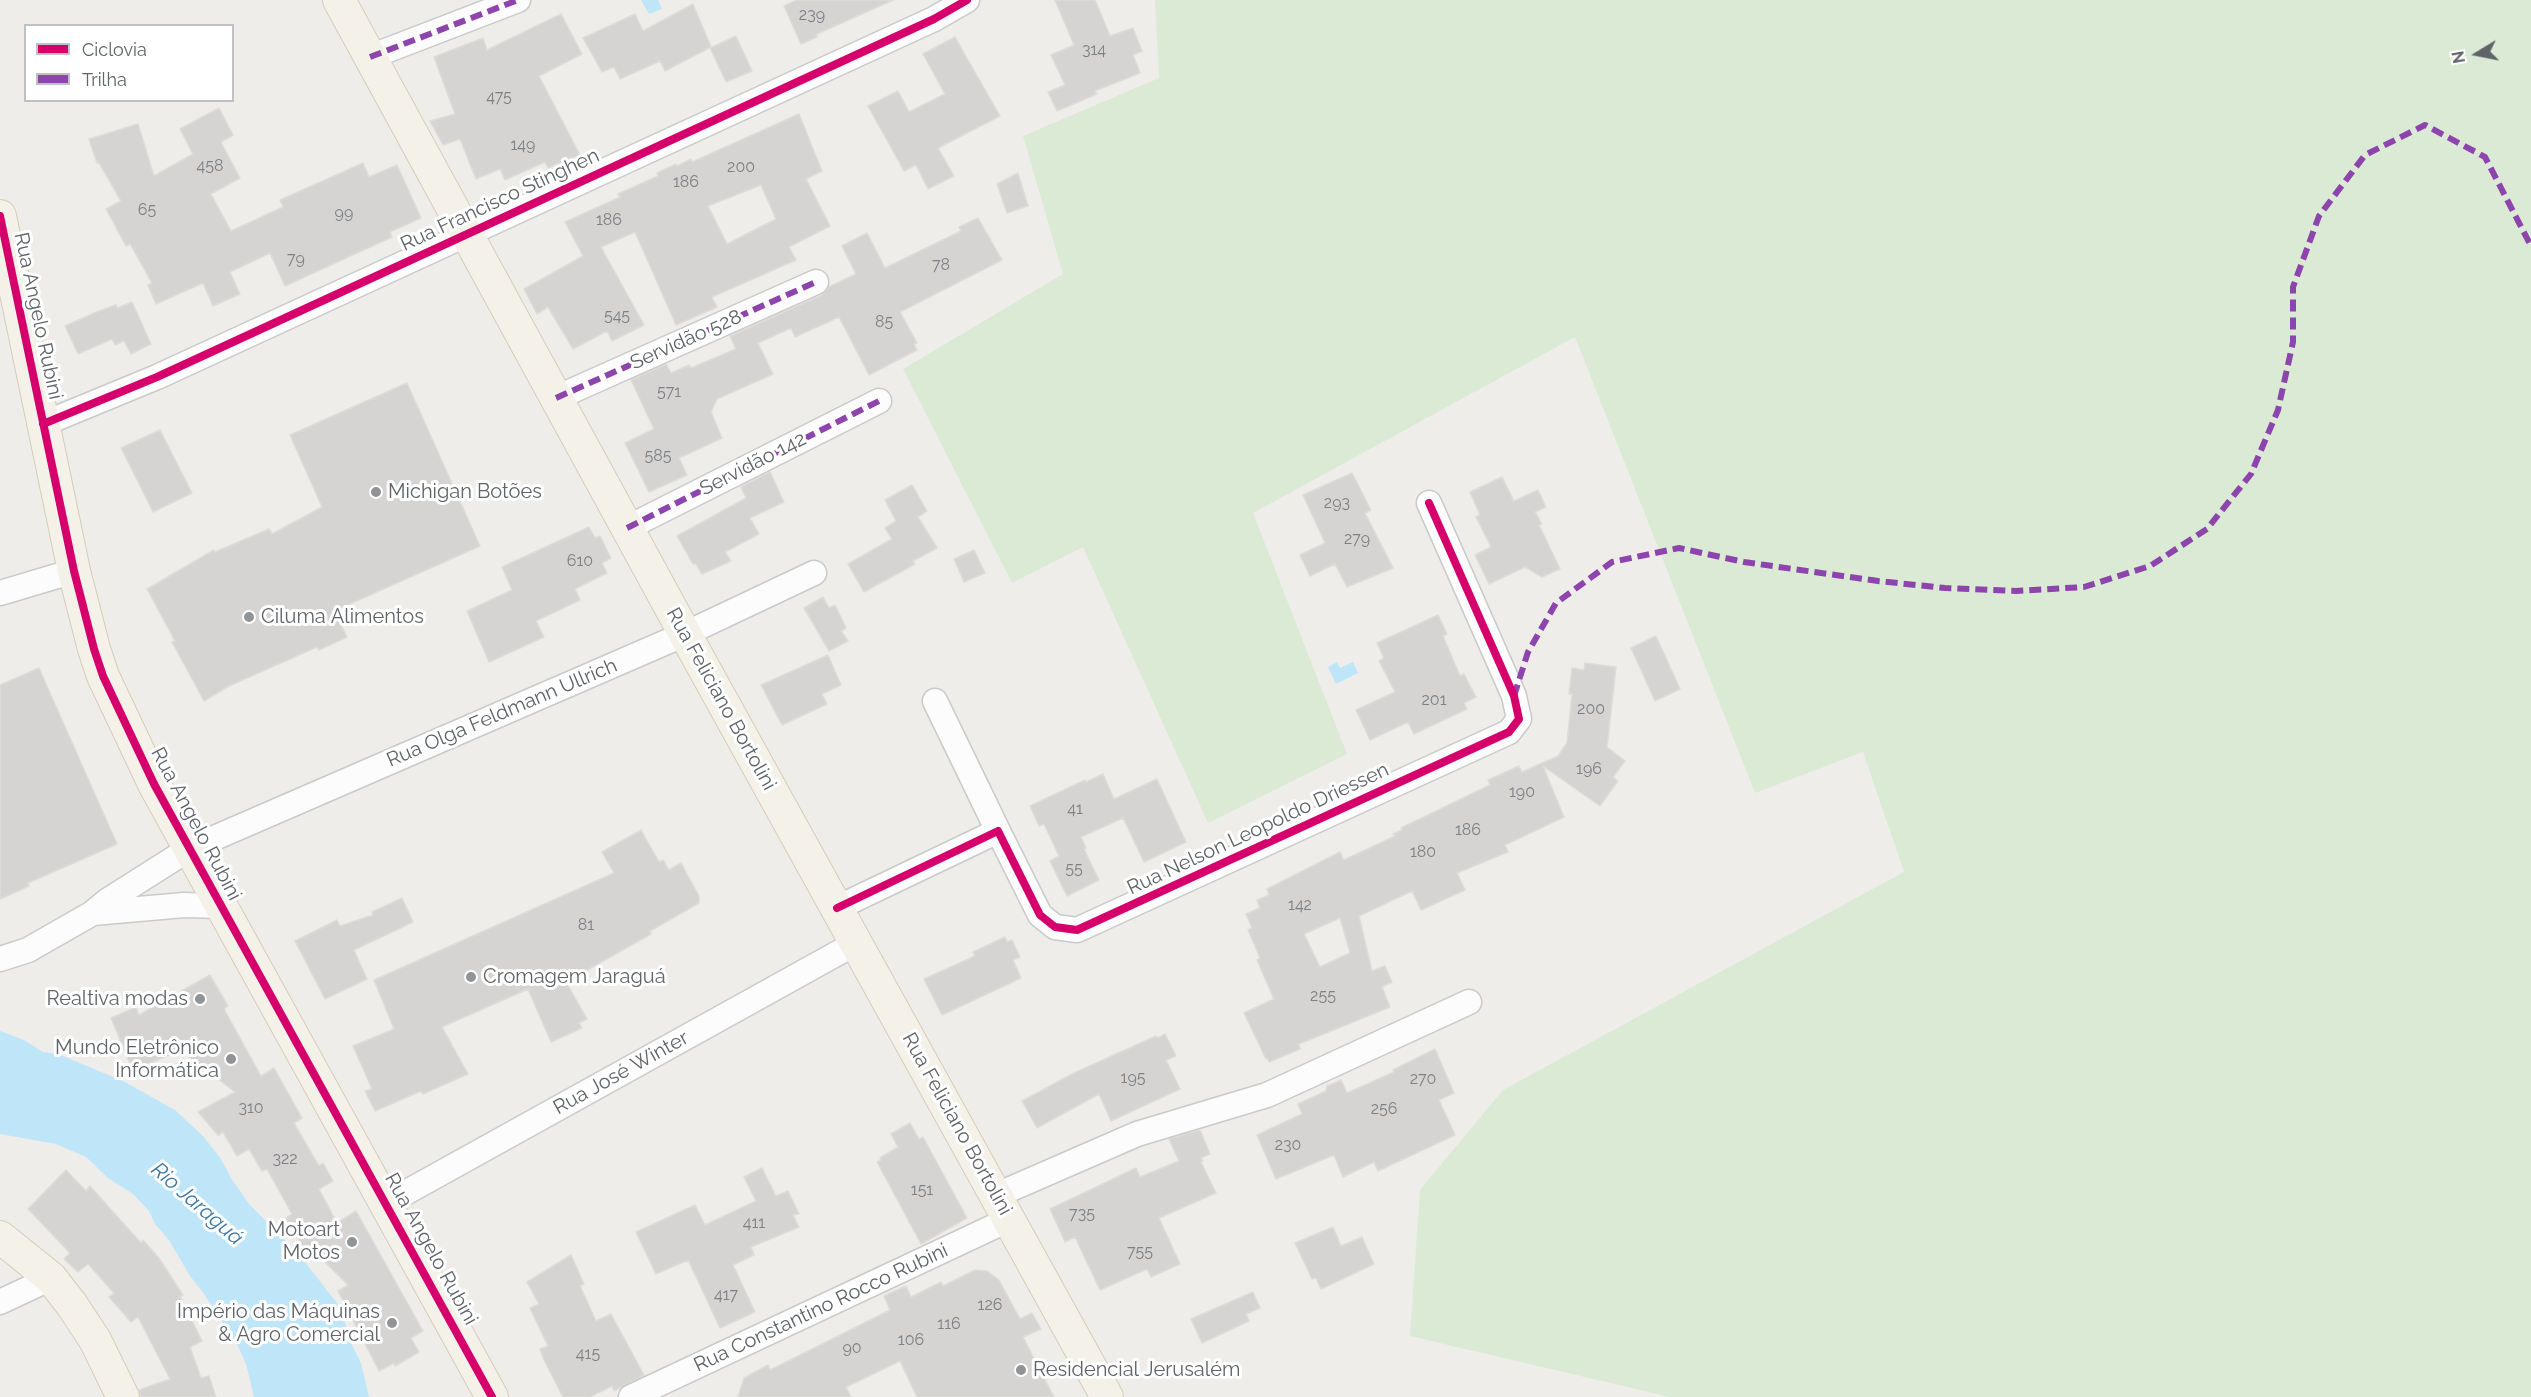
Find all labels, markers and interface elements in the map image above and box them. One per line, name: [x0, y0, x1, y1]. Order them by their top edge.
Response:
house number: 239: [799, 5, 825, 25]
legend: [24, 24, 234, 102]
north arrow: [2447, 24, 2507, 84]
text: Ciclovia: [82, 39, 147, 60]
house number: 314: [1082, 40, 1106, 60]
text: N: [2448, 50, 2469, 65]
text: Trilha: [82, 69, 127, 90]
house number: 475: [486, 87, 512, 107]
house number: 149: [511, 135, 535, 155]
street label: Rua Francisco Stinghen: [397, 143, 603, 257]
house number: 458: [197, 156, 223, 176]
house number: 200: [727, 157, 755, 177]
house number: 186: [673, 172, 699, 192]
house number: 65: [138, 200, 156, 220]
house number: 99: [335, 203, 353, 223]
house number: 186: [596, 210, 622, 230]
street label: Rua Angelo Rubini: [9, 230, 67, 402]
house number: 79: [287, 249, 305, 269]
house number: 78: [932, 255, 950, 275]
street label: Servidão 528: [627, 305, 745, 375]
house number: 545: [604, 306, 630, 326]
house number: 85: [875, 312, 893, 332]
house number: 571: [657, 382, 681, 402]
street label: Servidão 142: [696, 427, 810, 501]
house number: 585: [645, 446, 671, 466]
place label: Michigan Botões: [388, 480, 542, 504]
marker: Michigan Botões: [369, 485, 383, 499]
house number: 293: [1324, 493, 1350, 513]
house number: 279: [1344, 529, 1370, 549]
house number: 610: [567, 551, 593, 571]
street label: Rua Feliciano Bortolini: [661, 604, 781, 794]
place label: Ciluma Alimentos: [261, 605, 424, 629]
marker: Ciluma Alimentos: [242, 610, 256, 624]
street label: Rua Olga Feldmann Ullrich: [383, 654, 621, 772]
house number: 201: [1422, 690, 1446, 710]
house number: 200: [1577, 699, 1605, 719]
street label: Rua Angelo Rubini: [145, 743, 247, 905]
street label: Rua Nelson Leopoldo Driessen: [1123, 758, 1393, 900]
house number: 196: [1576, 759, 1602, 779]
house number: 190: [1509, 782, 1535, 802]
house number: 41: [1067, 799, 1083, 819]
house number: 186: [1455, 820, 1481, 840]
house number: 180: [1410, 842, 1436, 862]
house number: 55: [1065, 859, 1083, 879]
house number: 142: [1288, 895, 1312, 915]
house number: 81: [578, 915, 594, 935]
place label: Cromagem Jaraguá: [483, 965, 666, 989]
marker: Cromagem Jaraguá: [464, 970, 478, 984]
house number: 255: [1310, 986, 1336, 1006]
place label: Realtiva modas: [46, 987, 188, 1011]
marker: Realtiva modas: [193, 992, 207, 1006]
street label: Rua José Winter: [549, 1026, 693, 1120]
street label: Rua Feliciano Bortolini: [897, 1029, 1017, 1219]
place label: Mundo Eletrônico Informática: [55, 1036, 219, 1083]
marker: Mundo Eletrônico Informática: [224, 1052, 238, 1066]
house number: 195: [1121, 1068, 1145, 1088]
house number: 270: [1410, 1069, 1436, 1089]
house number: 310: [238, 1098, 264, 1118]
house number: 256: [1371, 1099, 1397, 1119]
house number: 230: [1275, 1135, 1301, 1155]
house number: 322: [272, 1149, 298, 1169]
water label: Rio Jaraguá: [146, 1157, 248, 1251]
street label: Rua Angelo Rubini: [379, 1169, 483, 1329]
house number: 151: [911, 1180, 933, 1200]
house number: 735: [1069, 1204, 1095, 1224]
house number: 411: [743, 1213, 765, 1233]
place label: Motoart Motos: [268, 1218, 340, 1265]
marker: Motoart Motos: [345, 1235, 359, 1249]
street label: Rua Constantino Rocco Rubini: [690, 1238, 952, 1378]
house number: 755: [1127, 1242, 1153, 1262]
house number: 417: [714, 1285, 738, 1305]
house number: 126: [978, 1295, 1002, 1315]
place label: Império das Máquinas & Agro Comercial: [177, 1300, 380, 1347]
house number: 116: [937, 1314, 961, 1334]
marker: Império das Máquinas & Agro Comercial: [385, 1316, 399, 1330]
house number: 106: [898, 1330, 924, 1350]
house number: 90: [842, 1338, 862, 1358]
house number: 415: [576, 1344, 600, 1364]
place label: Residencial Jerusalém: [1033, 1358, 1240, 1382]
marker: Residencial Jerusalém: [1014, 1363, 1028, 1377]

